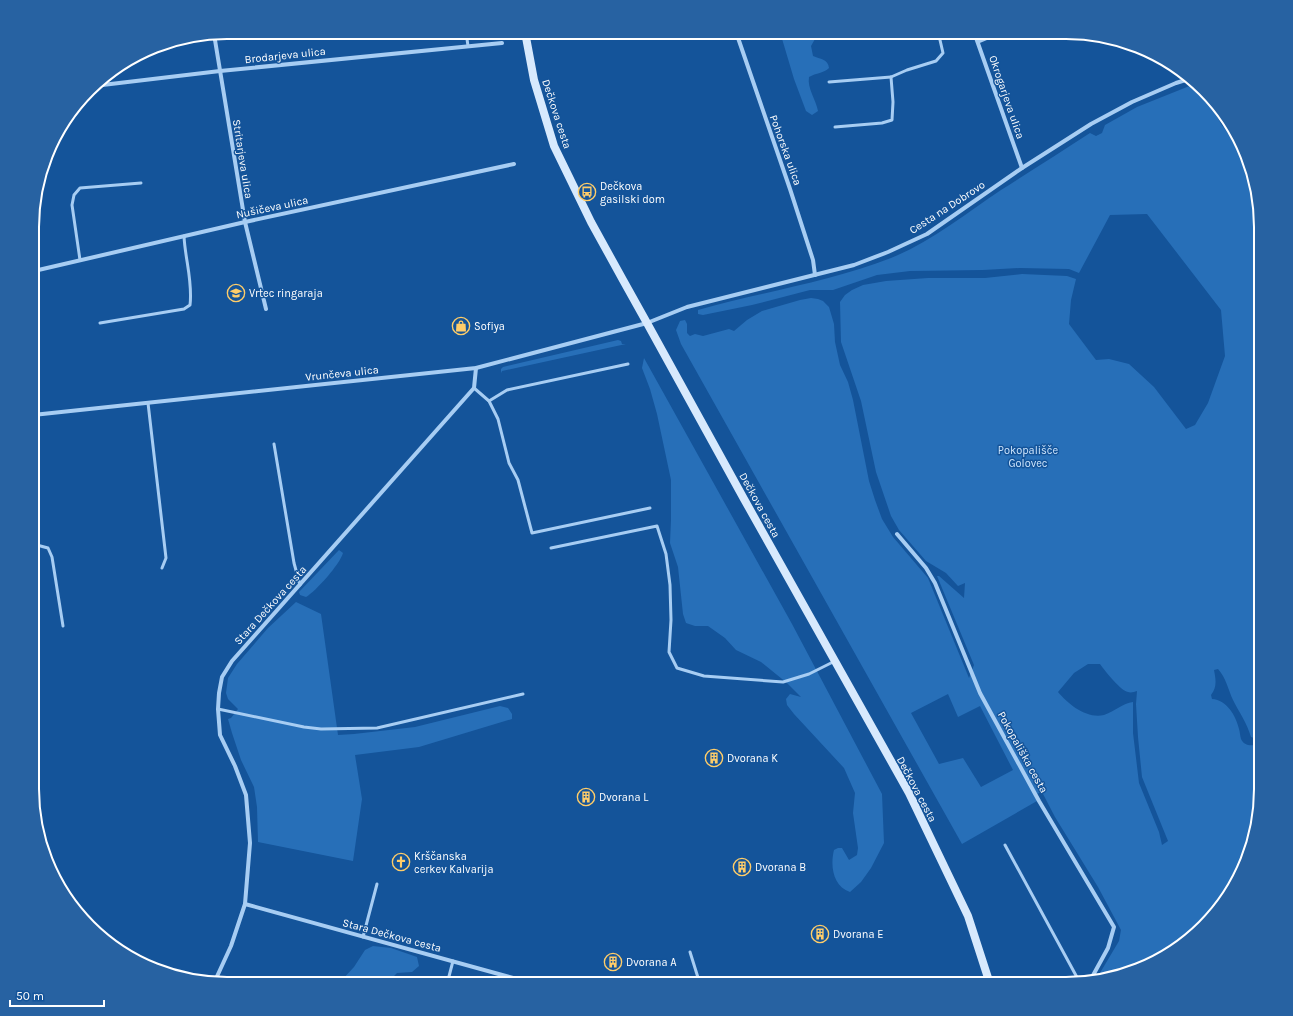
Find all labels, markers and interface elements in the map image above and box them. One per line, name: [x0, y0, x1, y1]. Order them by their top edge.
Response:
street label: Brodarjeva ulica: [244, 45, 326, 66]
street label: Okrogarjeva ulica: [986, 54, 1027, 141]
street label: Dečkova cesta: [539, 78, 574, 151]
street label: Pohorska ulica: [767, 113, 804, 187]
street label: Stritarjeva ulica: [230, 118, 255, 200]
street label: Cesta na Dobrovo: [907, 178, 988, 237]
place label: Dečkova gasilski dom: [600, 180, 665, 206]
bus stop icon: Dečkova gasilski dom: [577, 182, 597, 202]
street label: Nušičeva ulica: [235, 193, 309, 221]
school or university icon: Vrtec ringaraja: [226, 283, 246, 303]
place label: Vrtec ringaraja: [249, 287, 323, 300]
shop icon: Sofiya: [451, 316, 471, 336]
place label: Sofiya: [474, 320, 505, 333]
street label: Vrunčeva ulica: [305, 363, 379, 384]
park label: Pokopališče Golovec: [998, 444, 1058, 470]
street label: Dečkova cesta: [736, 470, 783, 540]
street label: Stara Dečkova cesta: [231, 563, 309, 648]
street label: Pokopališka cesta: [995, 709, 1050, 795]
building icon: Dvorana K: [704, 748, 724, 768]
place label: Dvorana K: [727, 752, 778, 765]
street label: Dečkova cesta: [894, 754, 939, 824]
building icon: Dvorana L: [576, 787, 596, 807]
place label: Dvorana L: [599, 791, 649, 804]
place label: Krščanska cerkev Kalvarija: [414, 850, 493, 876]
church icon: Krščanska cerkev Kalvarija: [391, 852, 411, 872]
building icon: Dvorana B: [732, 857, 752, 877]
place label: Dvorana B: [755, 861, 806, 874]
street label: Stara Dečkova cesta: [341, 916, 443, 955]
building icon: Dvorana E: [810, 924, 830, 944]
place label: Dvorana E: [833, 928, 883, 941]
building icon: Dvorana A: [603, 952, 623, 972]
place label: Dvorana A: [626, 956, 677, 969]
scale bar: [10, 982, 104, 1008]
text: 50 m: [16, 989, 44, 1003]

